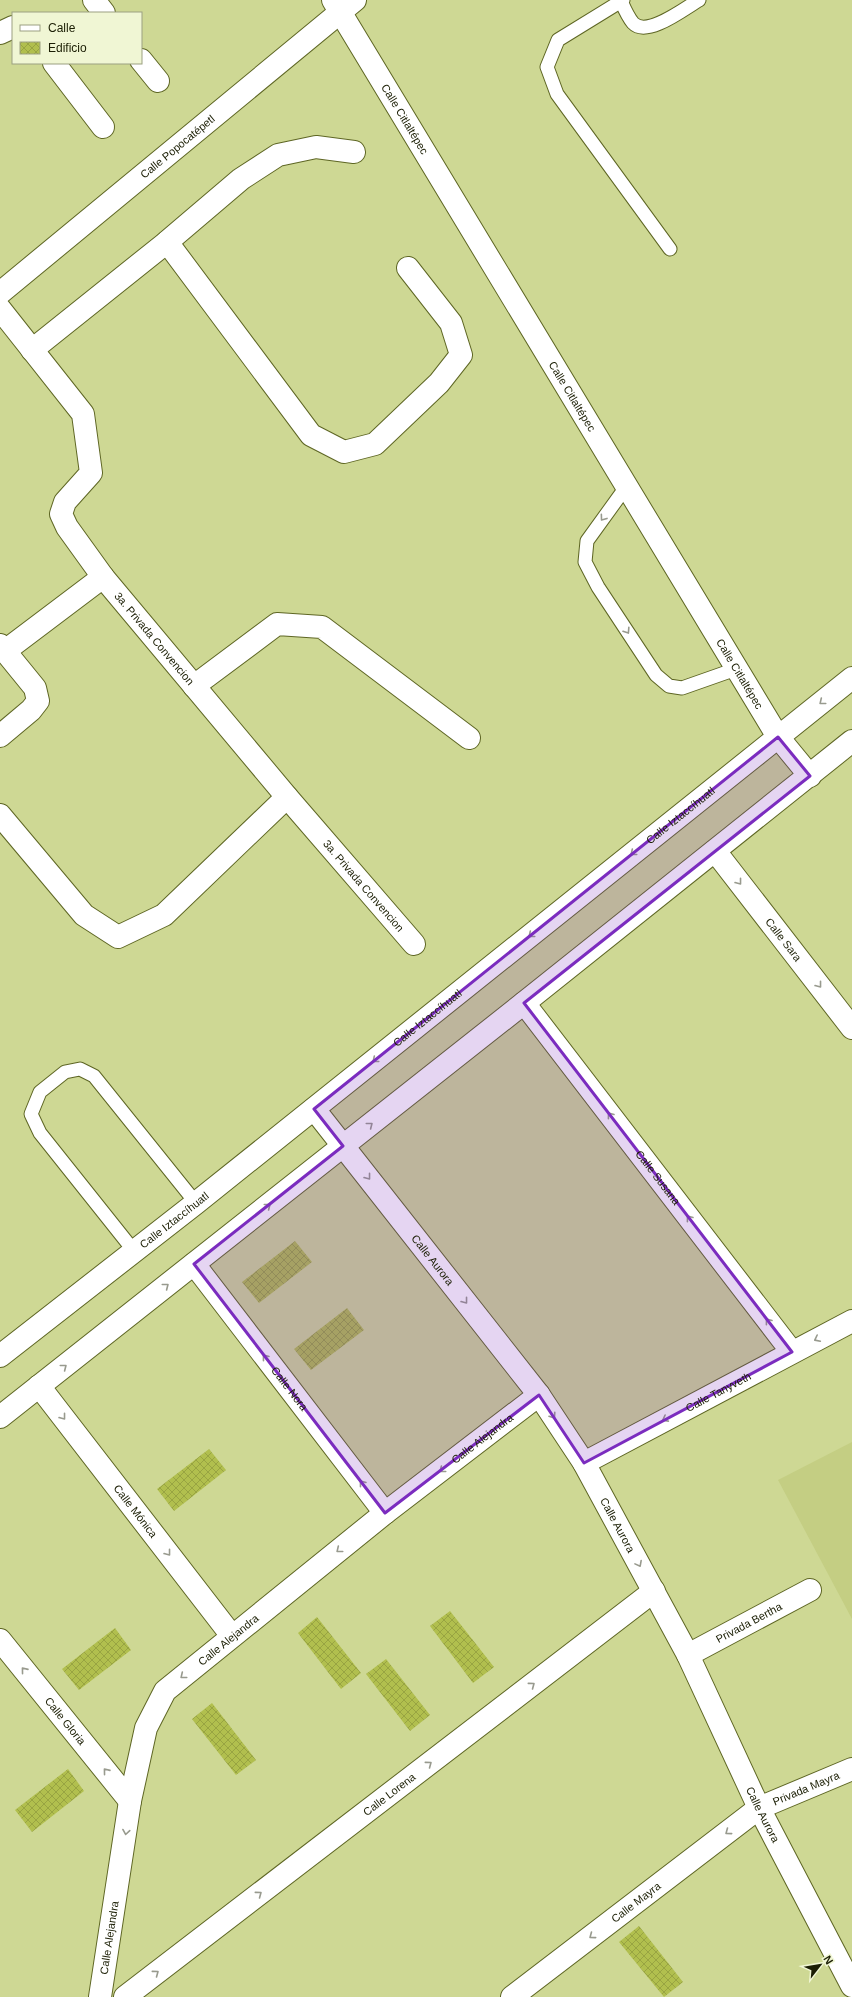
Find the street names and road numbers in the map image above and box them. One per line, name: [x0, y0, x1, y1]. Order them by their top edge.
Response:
street label: Calle Citlaltépec: [379, 82, 431, 157]
street label: Calle Popocatépetl: [138, 113, 217, 181]
street label: Calle Citlaltépec: [547, 359, 598, 434]
street label: 3a. Privada Convencion: [112, 590, 196, 687]
street label: Calle Citlaltépec: [714, 637, 766, 711]
street label: Calle Iztaccíhuatl: [644, 784, 717, 846]
street label: 3a. Privada Convencion: [321, 838, 406, 934]
street label: Calle Sara: [763, 916, 805, 964]
street label: Calle Iztaccíhuatl: [391, 987, 464, 1049]
street label: Calle Susana: [633, 1148, 683, 1208]
street label: Calle Iztaccíhuatl: [137, 1189, 211, 1251]
street label: Calle Aurora: [409, 1232, 457, 1288]
street label: Calle Nora: [269, 1364, 311, 1414]
street label: Calle Tanyveth: [684, 1370, 753, 1414]
street label: Calle Alejandra: [449, 1411, 516, 1466]
street label: Calle Mónica: [111, 1482, 160, 1541]
street label: Calle Aurora: [598, 1496, 638, 1555]
street label: Privada Bertha: [714, 1600, 785, 1645]
street label: Calle Alejandra: [196, 1611, 262, 1668]
street label: Calle Gloria: [43, 1695, 89, 1748]
street label: Privada Mayra: [771, 1769, 842, 1808]
street label: Calle Lorena: [361, 1770, 418, 1818]
street label: Calle Aurora: [744, 1785, 782, 1845]
street label: Calle Mayra: [609, 1879, 664, 1925]
street label: Calle Alejandra: [98, 1899, 121, 1975]

